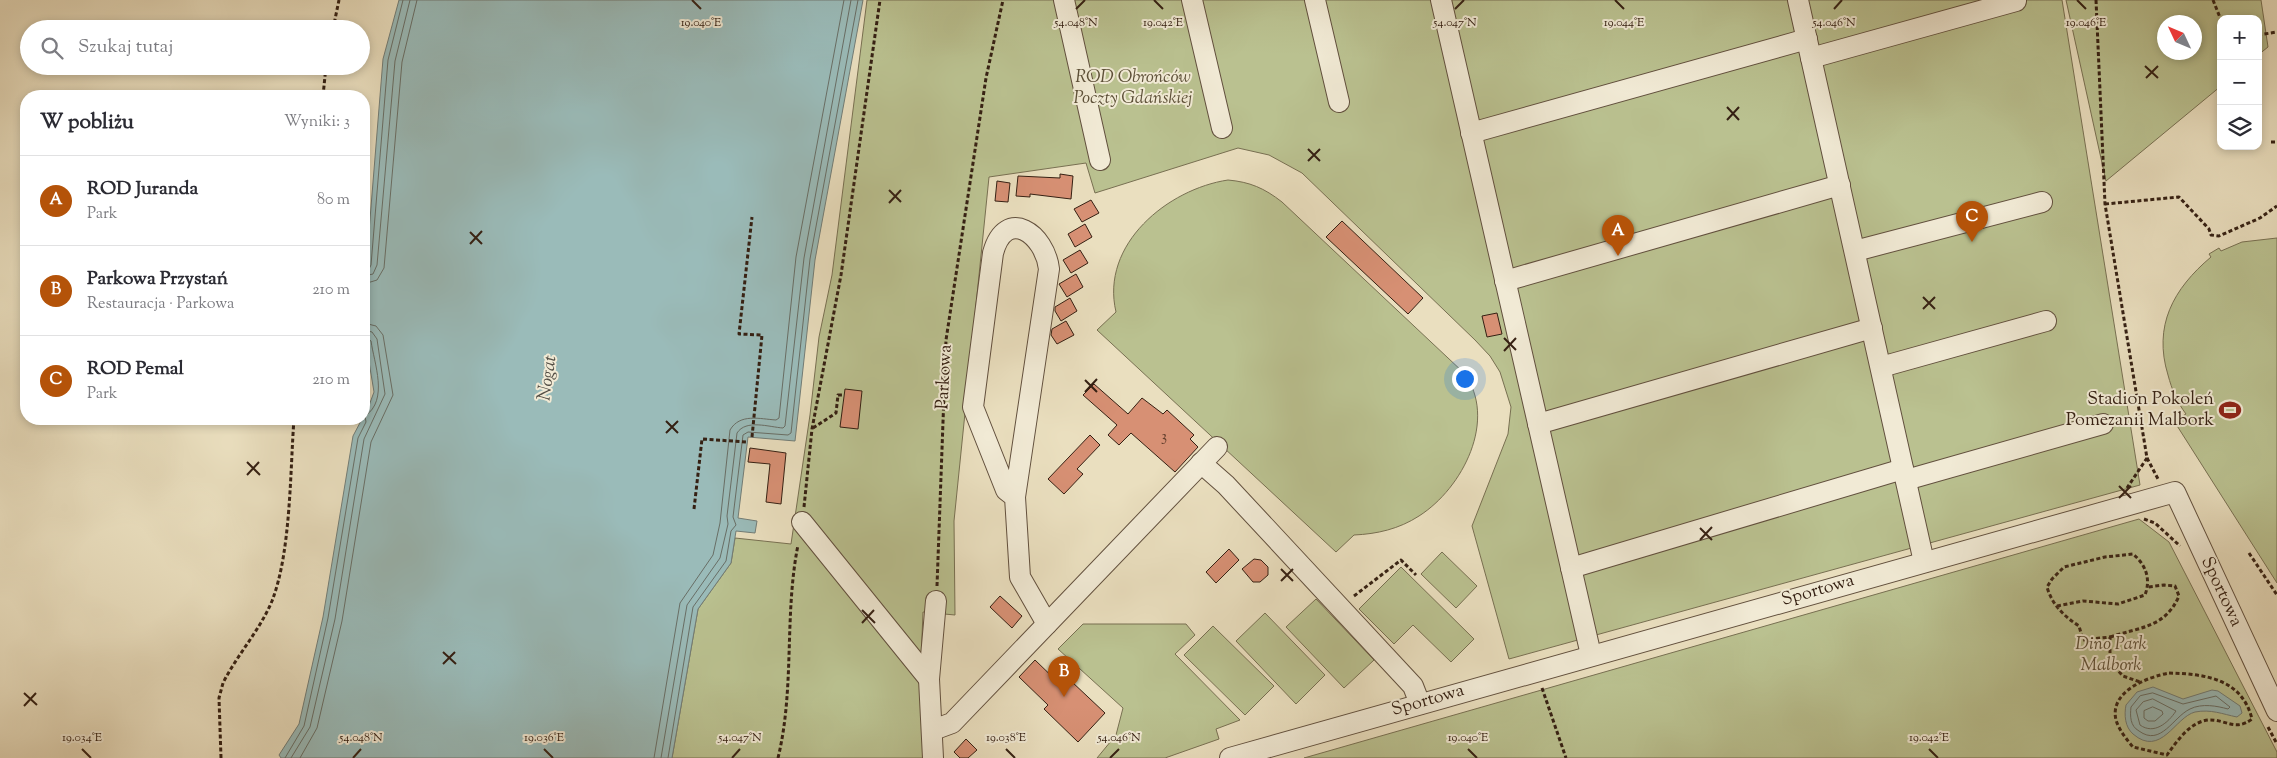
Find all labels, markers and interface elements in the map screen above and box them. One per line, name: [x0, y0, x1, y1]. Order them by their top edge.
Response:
text: 19.040°E: [681, 14, 722, 32]
text: 54.048°N: [1053, 14, 1098, 32]
text: 19.042°E: [1143, 14, 1184, 32]
text: 54.047°N: [1432, 14, 1477, 32]
text: 19.044°E: [1604, 14, 1645, 32]
text: 54.046°N: [1811, 14, 1856, 32]
text: 19.046°E: [2066, 14, 2107, 32]
north arrow: [2157, 15, 2202, 60]
map controls: [2217, 15, 2262, 150]
button: +: [2217, 15, 2262, 60]
search box: [20, 20, 370, 75]
icon: search: [38, 34, 66, 62]
text: Szukaj tutaj: [78, 34, 173, 61]
button: −: [2217, 60, 2262, 105]
park label: ROD Obrońców Poczty Gdańskiej: [1073, 65, 1193, 112]
button: layers: [2217, 105, 2262, 150]
text: W pobliżu: [40, 108, 134, 138]
text: Wyniki: 3: [284, 111, 350, 134]
text: ROD Juranda: [87, 176, 198, 203]
text: A: [50, 189, 63, 212]
text: 80 m: [317, 189, 350, 212]
pin: C: [1956, 201, 1988, 242]
text: Park: [87, 203, 118, 226]
pin: A: [1602, 215, 1634, 256]
text: Parkowa Przystań: [87, 266, 228, 293]
text: B: [51, 279, 61, 302]
text: 210 m: [312, 279, 350, 302]
text: Restauracja · Parkowa: [87, 293, 234, 316]
street label: Parkowa: [930, 344, 960, 410]
water label: Nogat: [531, 353, 565, 402]
text: ROD Pemal: [87, 356, 184, 383]
your location: [1452, 366, 1478, 392]
text: C: [50, 369, 62, 392]
text: 210 m: [312, 369, 350, 392]
text: Park: [87, 383, 118, 406]
place label: Stadion Pokoleń Pomezanii Malbork: [2066, 387, 2214, 434]
sports icon: Stadion Pokoleń Pomezanii Malbork: [2217, 397, 2243, 423]
house number: 3: [1161, 427, 1167, 448]
street label: Sportowa: [2193, 553, 2249, 631]
street label: Sportowa: [1779, 568, 1857, 614]
park label: Dino Park Malbork: [2075, 632, 2147, 679]
pin: B: [1048, 656, 1080, 697]
street label: Sportowa: [1389, 678, 1467, 724]
text: 19.034°E: [62, 729, 103, 747]
text: 54.048°N: [338, 729, 383, 747]
text: 19.036°E: [524, 729, 565, 747]
text: 54.047°N: [717, 729, 762, 747]
text: 19.038°E: [986, 729, 1027, 747]
text: 54.046°N: [1096, 729, 1141, 747]
text: 19.040°E: [1448, 729, 1489, 747]
text: 19.042°E: [1909, 729, 1950, 747]

